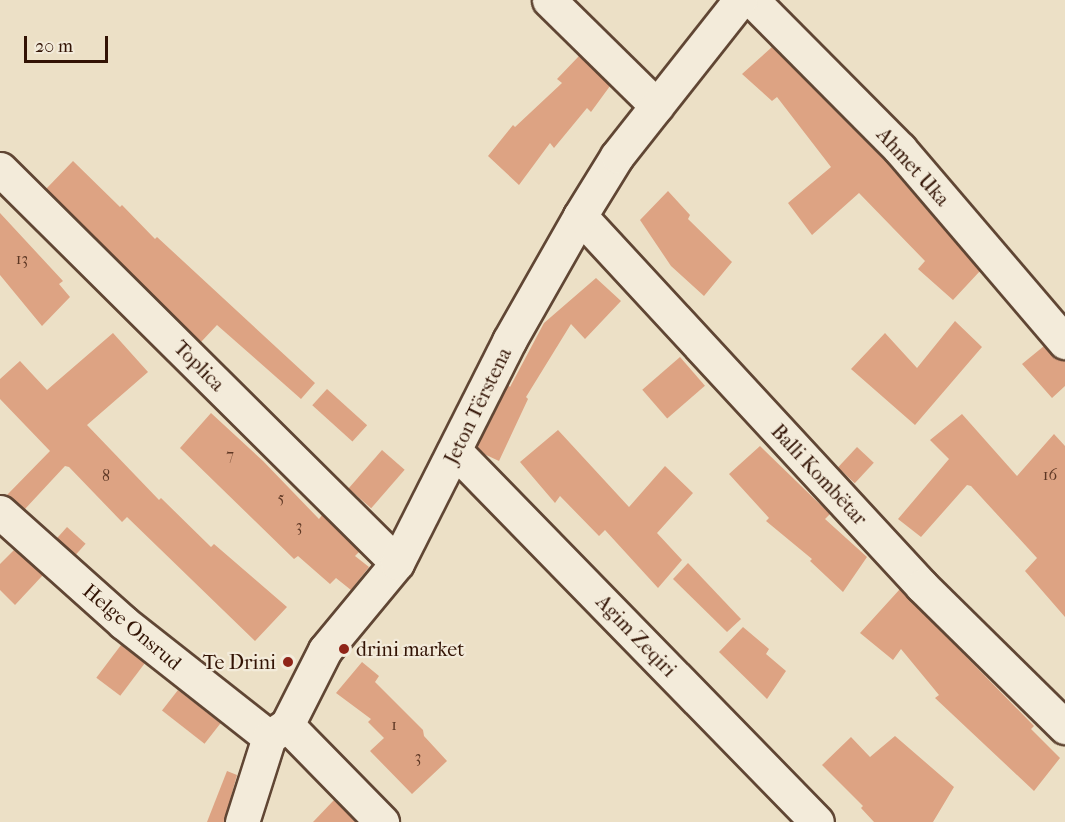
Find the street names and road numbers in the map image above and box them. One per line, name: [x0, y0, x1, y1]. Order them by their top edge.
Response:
street label: Ahmet Uka: [872, 123, 954, 211]
street label: Toplica: [169, 336, 229, 396]
street label: Jeton Tërstena: [439, 344, 517, 468]
street label: Balli Kombëtar: [766, 419, 872, 531]
street label: Helge Onsrud: [78, 579, 186, 675]
street label: Agim Zeqiri: [591, 590, 681, 682]

